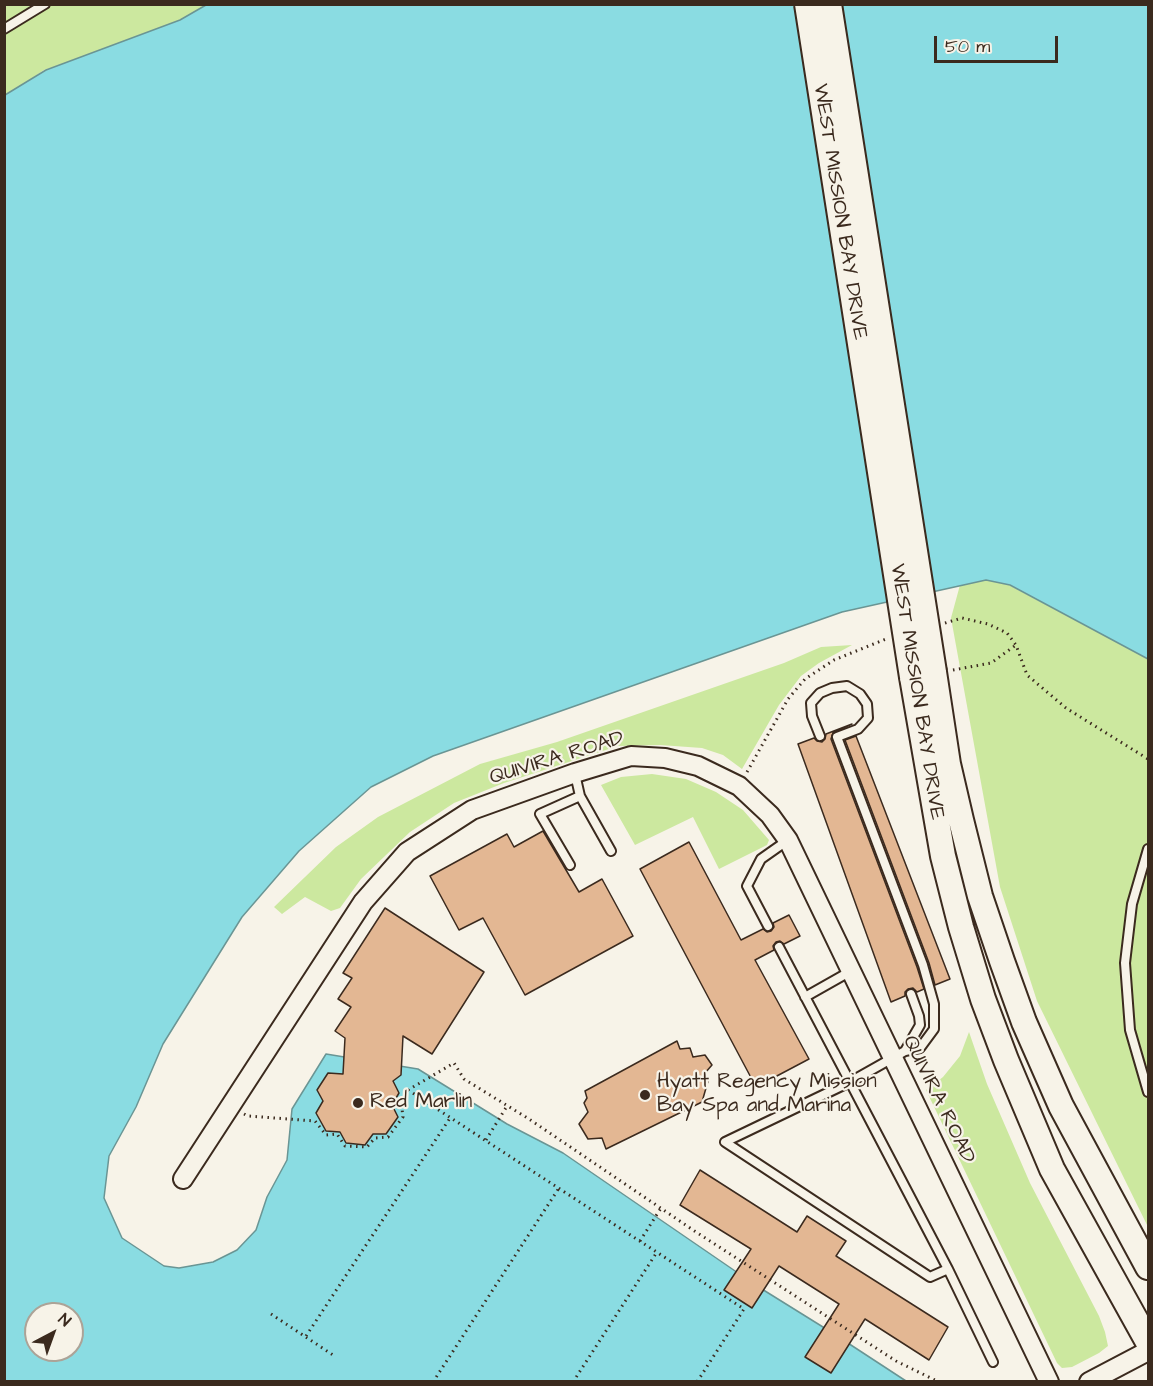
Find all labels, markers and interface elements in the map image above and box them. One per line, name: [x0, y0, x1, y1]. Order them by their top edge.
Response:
scale bar: [937, 24, 1062, 62]
text: 50 m: [945, 34, 990, 59]
street label: WEST MISSION BAY DRIVE: [806, 82, 872, 342]
street label: WEST MISSION BAY DRIVE: [883, 562, 949, 822]
street label: QUIVIRA ROAD: [487, 727, 627, 791]
street label: QUIVIRA ROAD: [896, 1032, 980, 1168]
place label: Hyatt Regency Mission Bay Spa and Marina: [657, 1070, 877, 1120]
marker: Hyatt Regency Mission Bay Spa and Marina: [638, 1088, 652, 1102]
place label: Red Marlin: [370, 1090, 472, 1116]
marker: Red Marlin: [351, 1096, 365, 1110]
north arrow: [24, 1302, 84, 1362]
text: N: [53, 1308, 75, 1332]

